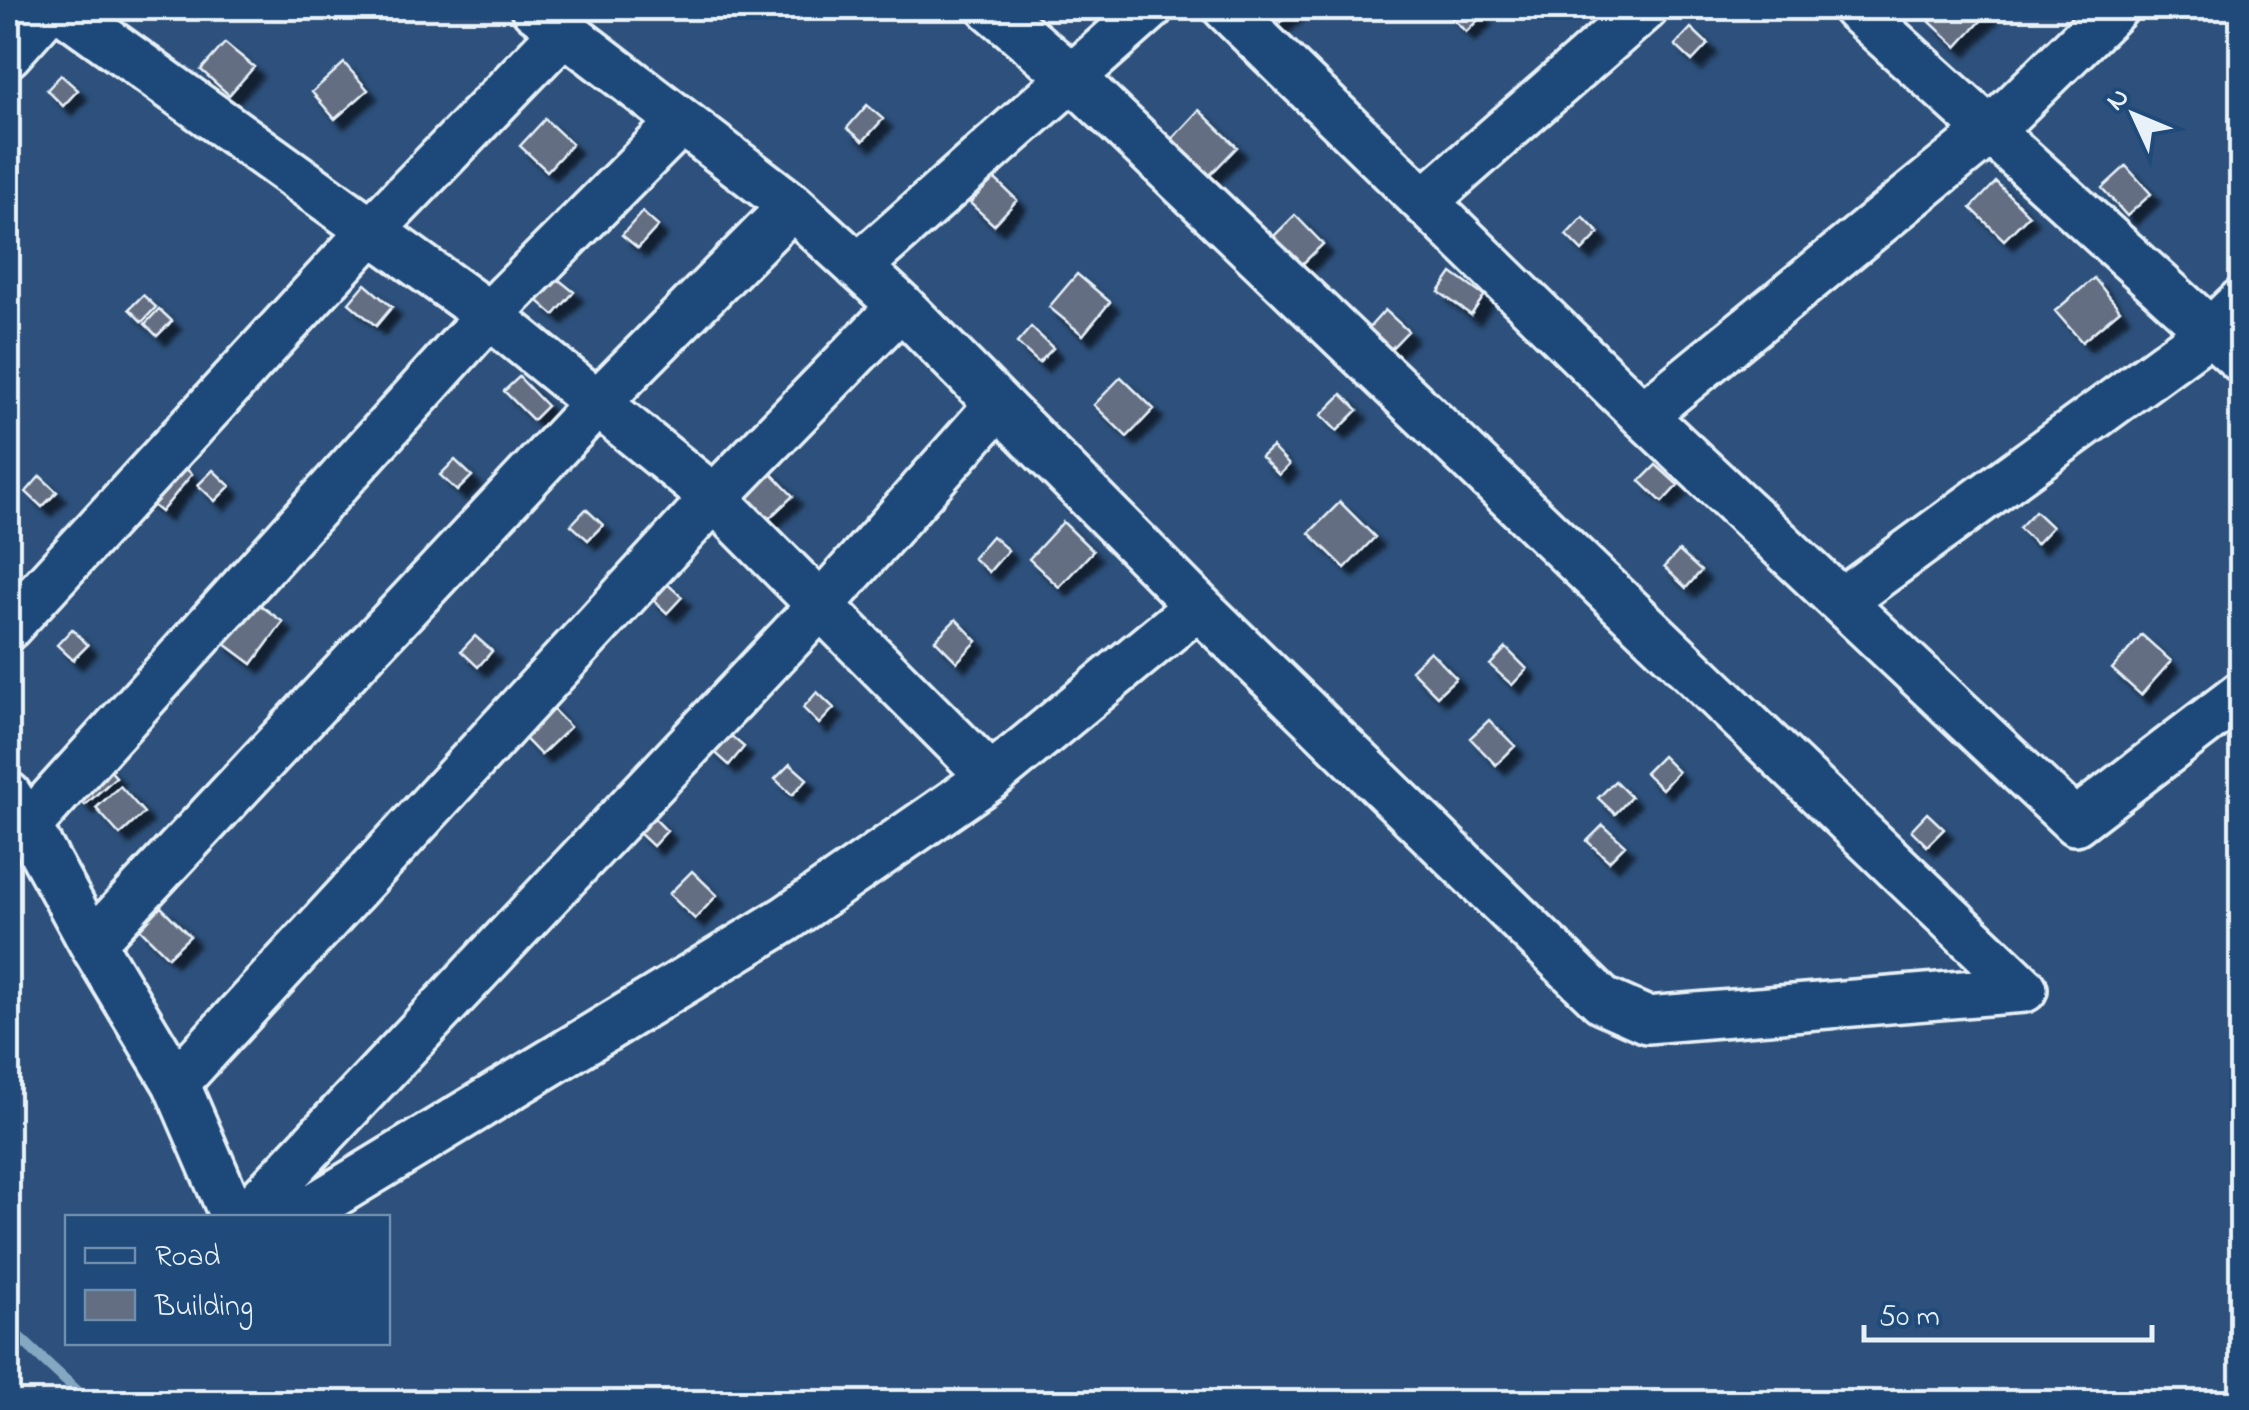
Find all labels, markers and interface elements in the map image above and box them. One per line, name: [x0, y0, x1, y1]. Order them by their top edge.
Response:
north arrow: [2084, 65, 2184, 165]
text: N: [2097, 79, 2140, 121]
legend: [65, 1215, 390, 1345]
text: Road: [155, 1236, 220, 1280]
scale bar: [1864, 1280, 2152, 1342]
text: Building: [154, 1286, 253, 1330]
text: 50 m: [1879, 1296, 1940, 1340]

